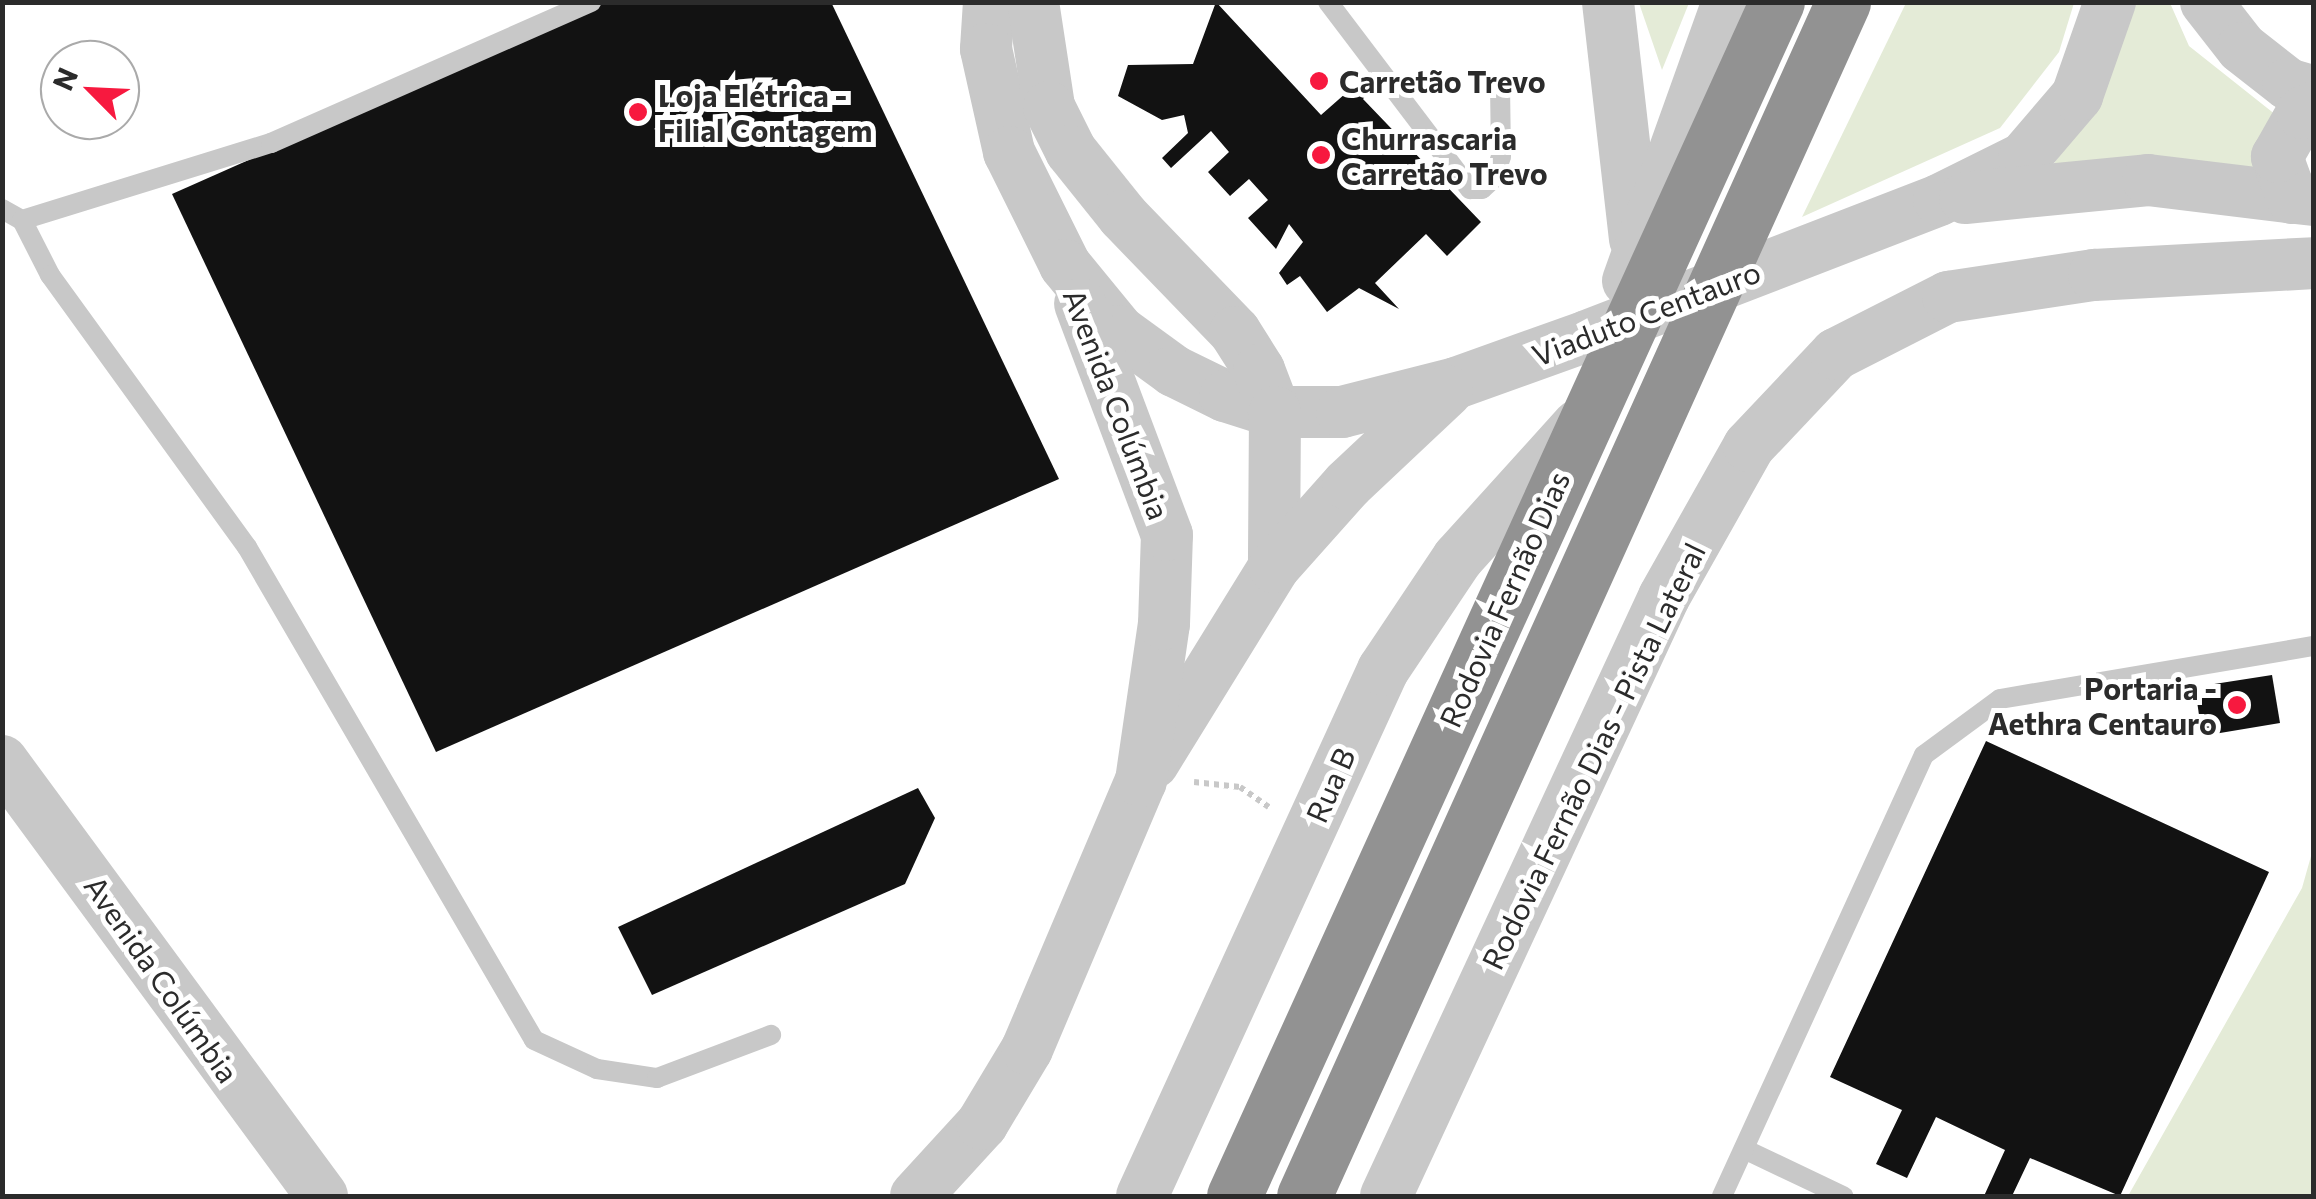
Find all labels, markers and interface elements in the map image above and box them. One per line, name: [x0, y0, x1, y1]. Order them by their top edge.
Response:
north arrow: [40, 40, 140, 140]
text: N: [45, 62, 84, 95]
place label: Carretão Trevo: [1339, 63, 1546, 99]
marker: Carretão Trevo: [1308, 70, 1330, 92]
place label: Loja Elétrica - Filial Contagem: [658, 77, 872, 148]
marker: Loja Elétrica - Filial Contagem: [627, 101, 649, 123]
place label: Churrascaria Carretão Trevo: [1341, 120, 1548, 190]
marker: Churrascaria Carretão Trevo: [1310, 144, 1332, 166]
street label: Viaduto Centauro: [1527, 253, 1765, 373]
street label: Avenida Colúmbia: [1056, 284, 1178, 524]
street label: Rodovia Fernão Dias: [1431, 466, 1577, 732]
street label: Rodovia Fernão Dias - Pista Lateral: [1474, 537, 1712, 975]
place label: Portaria - Aethra Centauro: [1988, 670, 2217, 740]
marker: Portaria - Aethra Centauro: [2226, 694, 2248, 716]
street label: Rua B: [1298, 742, 1362, 828]
street label: Avenida Colúmbia: [77, 869, 247, 1089]

